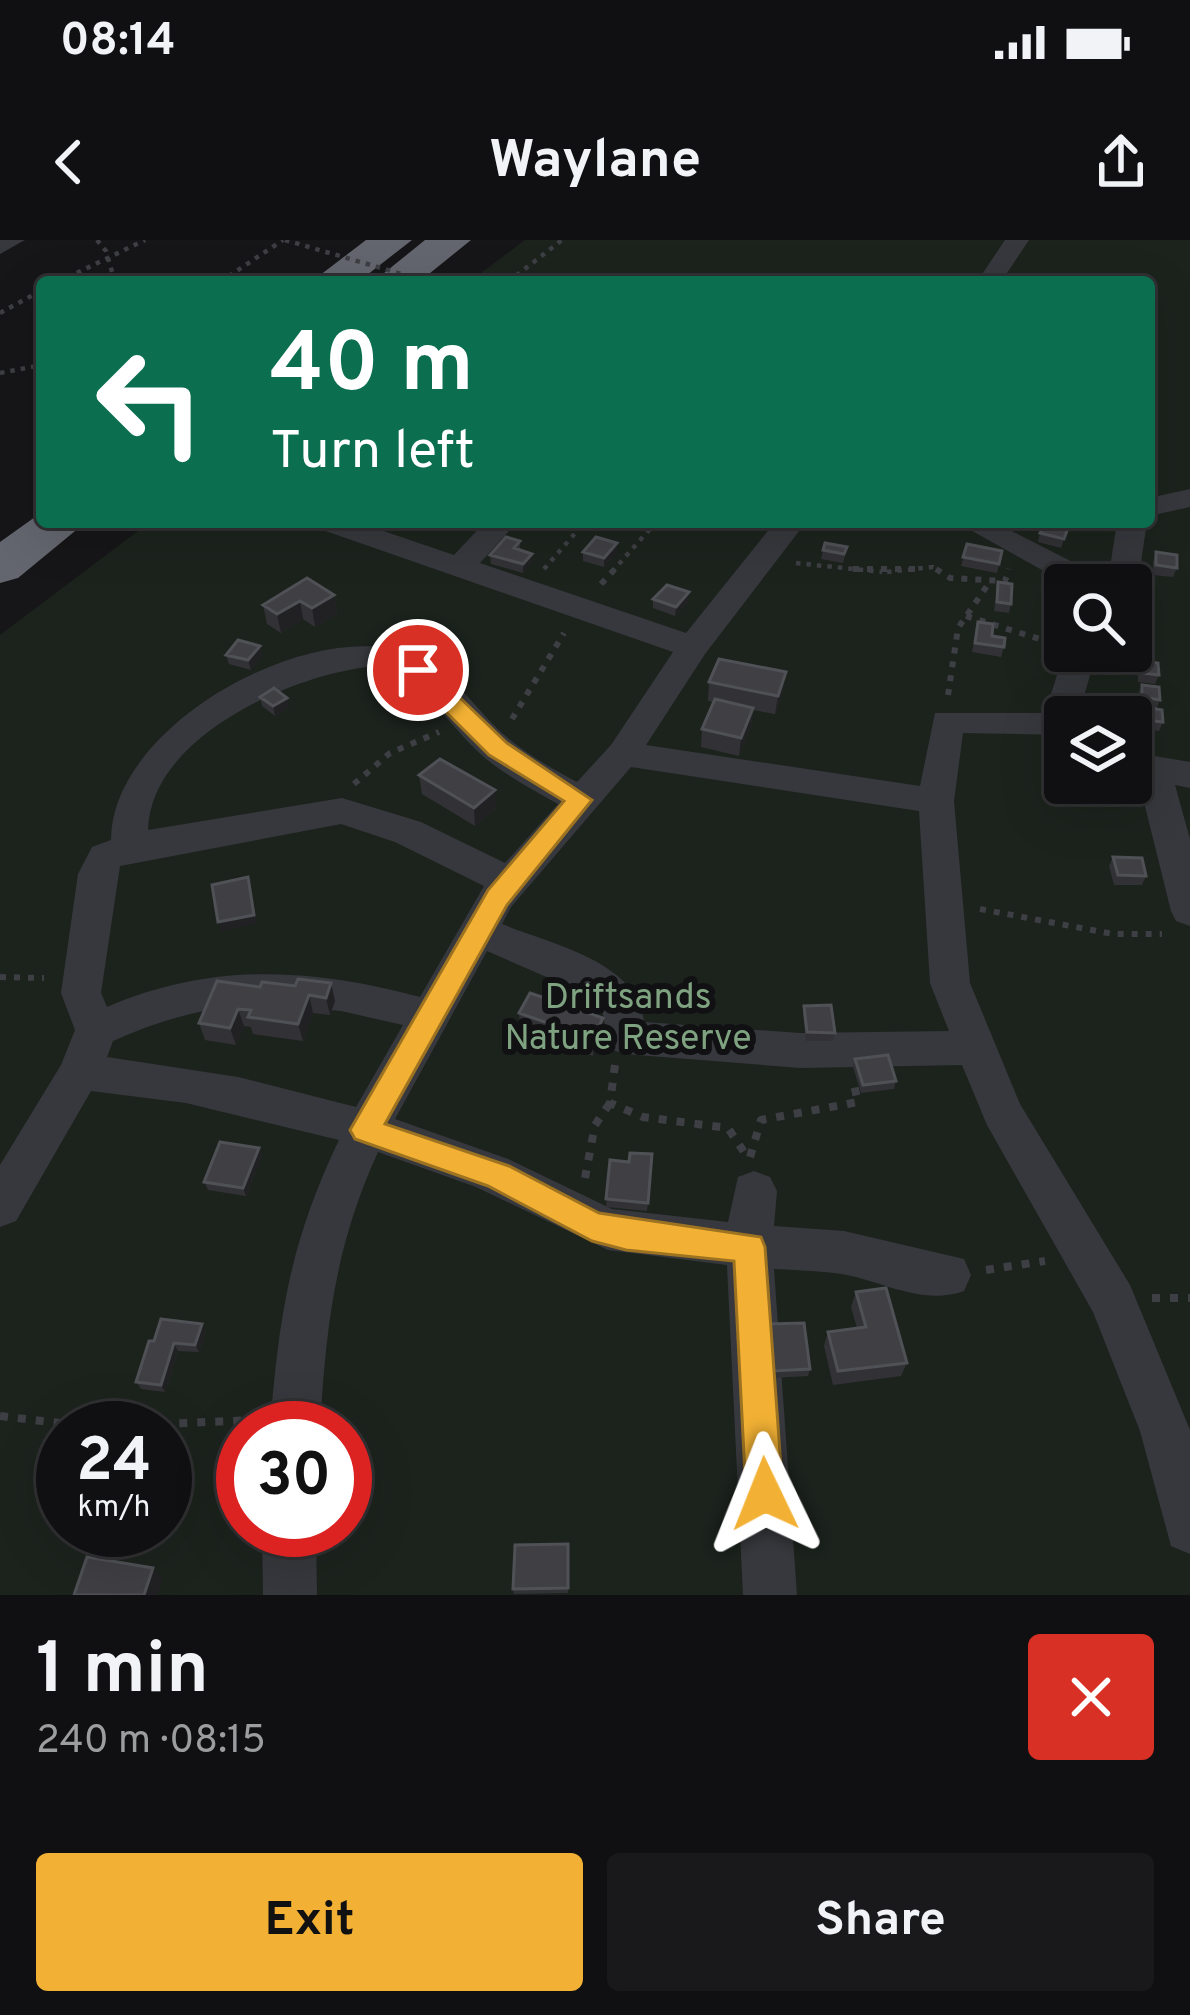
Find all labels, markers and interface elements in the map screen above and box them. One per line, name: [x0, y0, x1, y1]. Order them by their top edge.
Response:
text: 08:14: [60, 14, 176, 71]
text: Waylane: [489, 128, 701, 197]
icon: back: [36, 129, 102, 195]
icon: share: [1088, 129, 1154, 195]
text: 40 m: [270, 315, 474, 421]
icon: left: [72, 324, 228, 480]
text: Turn left: [270, 419, 475, 488]
map controls: [1044, 564, 1152, 804]
button: search: [1044, 564, 1152, 672]
pin: [367, 619, 469, 721]
icon: arrive: [385, 637, 451, 703]
button: layers: [1044, 696, 1152, 804]
park label: Driftsands Nature Reserve: [504, 976, 752, 1063]
speed limit sign: 30: [216, 1401, 372, 1557]
text: 24: [76, 1426, 152, 1502]
position arrow: [702, 1431, 828, 1557]
text: km/h: [78, 1490, 150, 1527]
text: 1 min: [36, 1627, 209, 1719]
button: close: [1028, 1634, 1154, 1760]
text: 240 m · 08:15: [36, 1718, 266, 1767]
button: Exit: [36, 1853, 583, 1991]
button: Share: [607, 1853, 1154, 1991]

